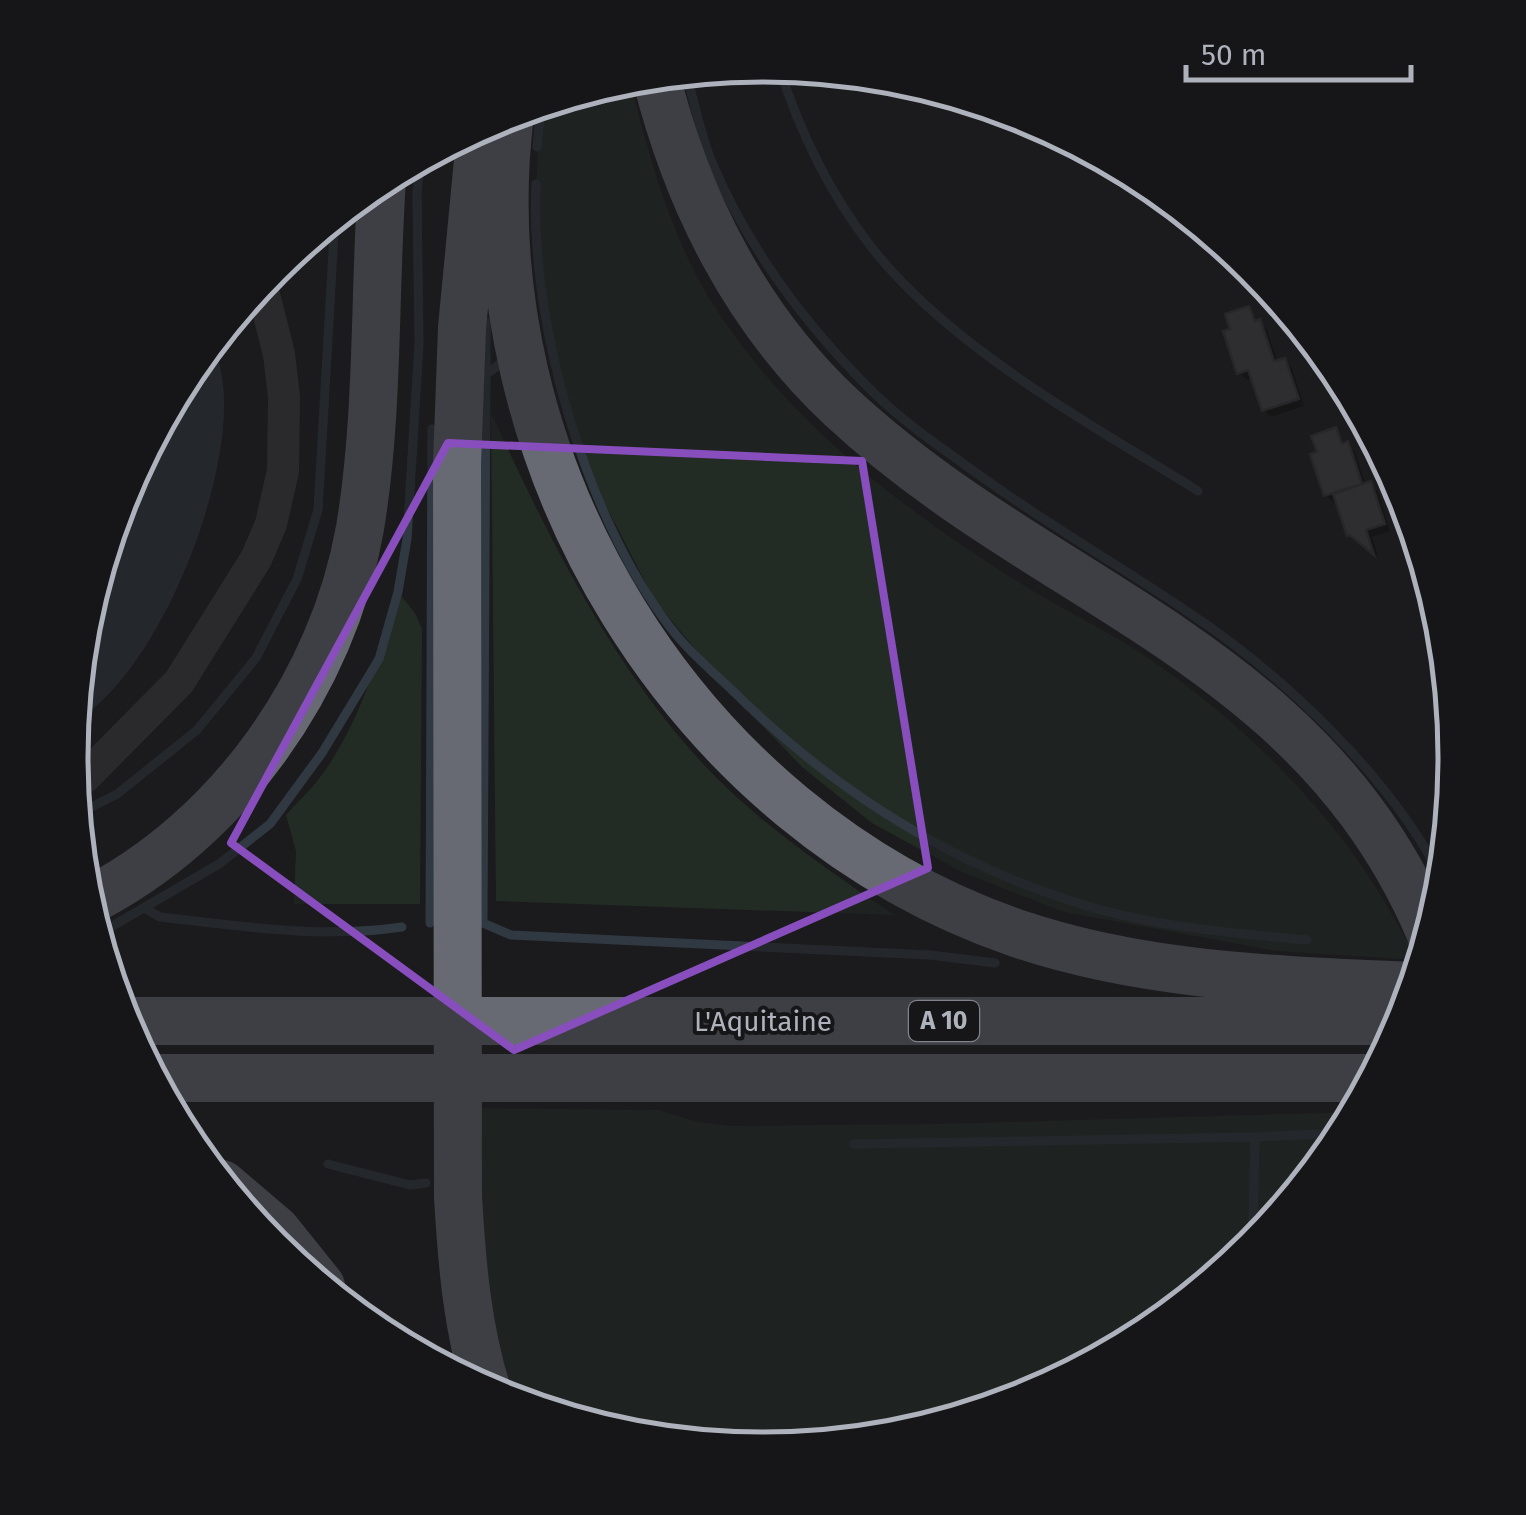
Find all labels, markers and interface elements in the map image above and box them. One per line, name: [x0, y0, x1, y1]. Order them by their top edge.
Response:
scale bar: [1186, 20, 1411, 82]
text: 50 m: [1201, 37, 1266, 73]
road number: A 10: [909, 1001, 979, 1041]
street label: L'Aquitaine: [694, 1005, 832, 1038]

